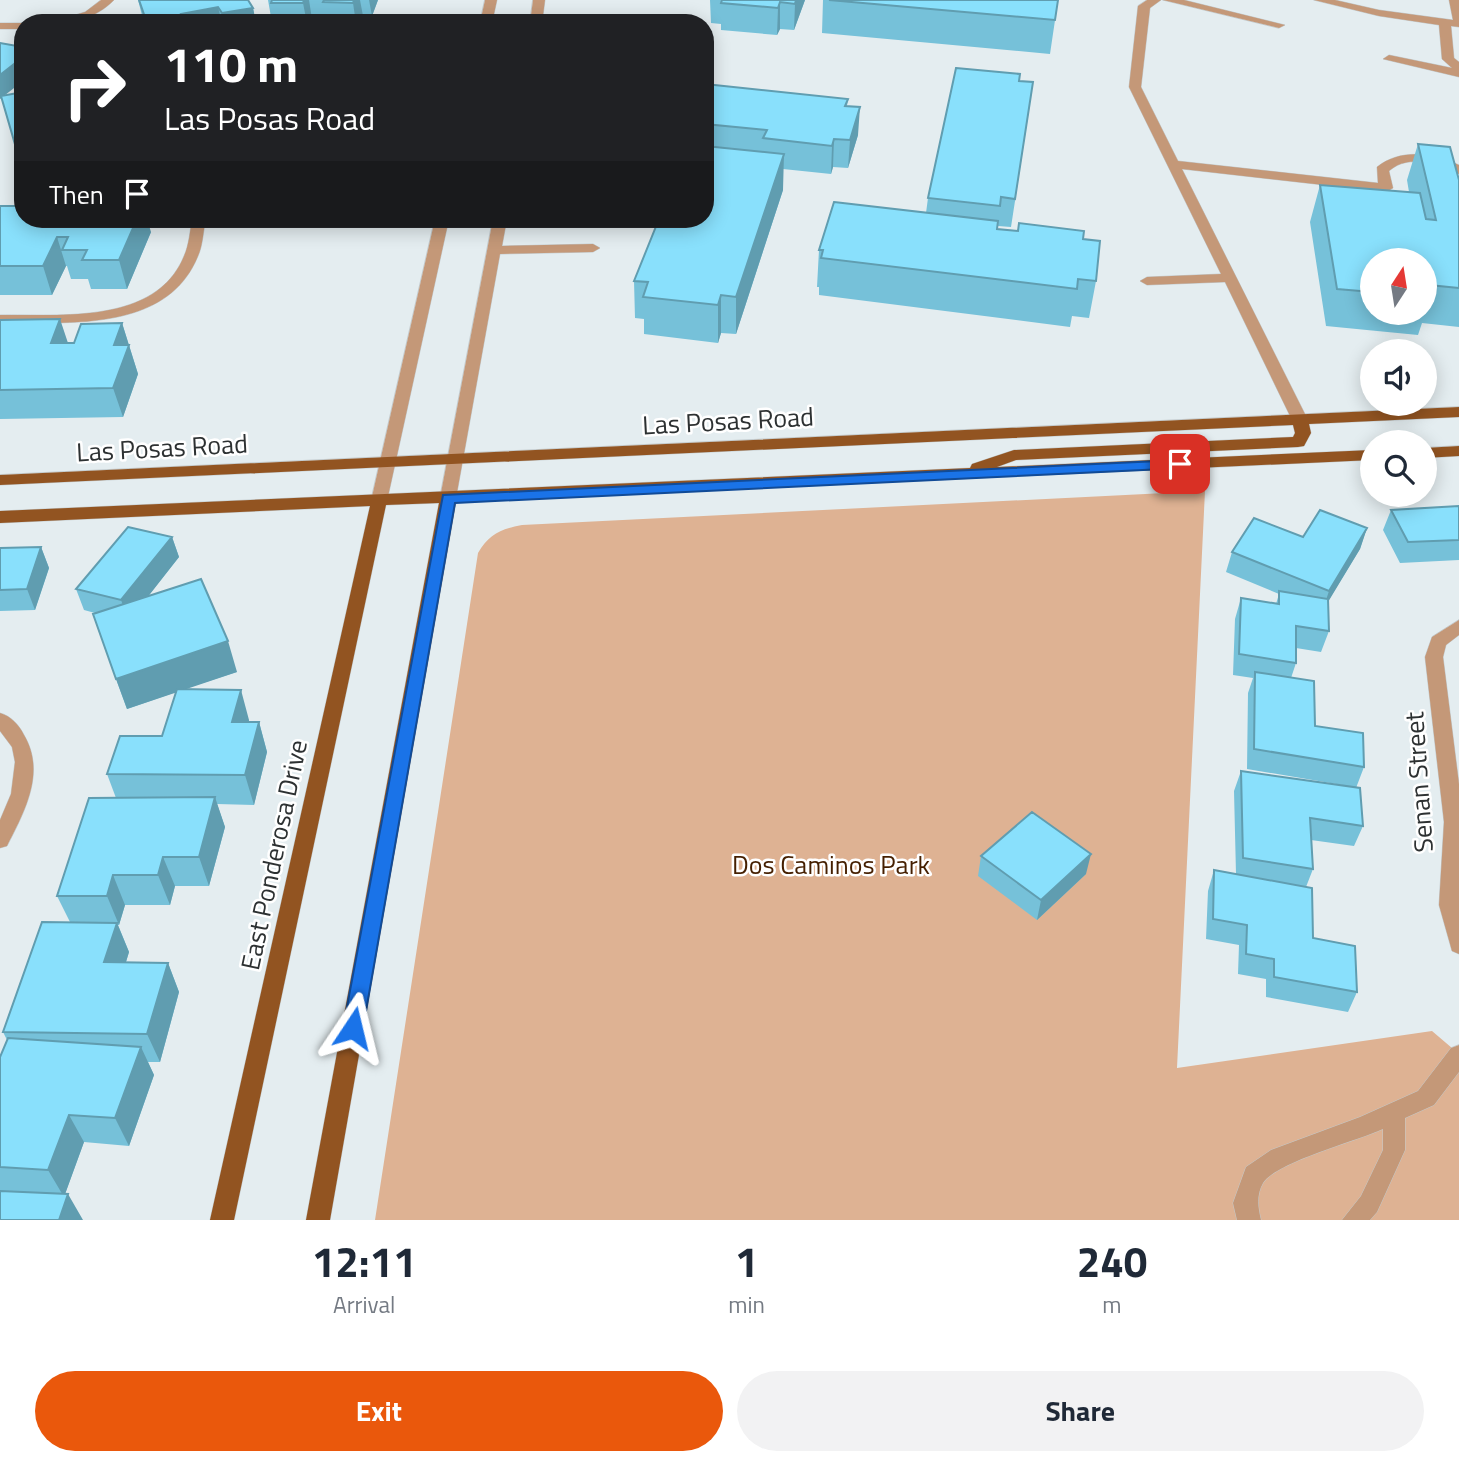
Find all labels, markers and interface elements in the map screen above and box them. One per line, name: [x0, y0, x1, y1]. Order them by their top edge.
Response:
text: 110 m: [164, 26, 298, 101]
icon: right: [49, 42, 140, 133]
text: Las Posas Road: [164, 94, 375, 142]
text: Then: [49, 175, 104, 214]
icon: arrive: [118, 175, 156, 213]
north arrow: [1360, 248, 1437, 326]
map controls: [1360, 248, 1437, 507]
button: sound: [1360, 339, 1437, 416]
street label: Las Posas Road: [641, 397, 815, 444]
street label: Las Posas Road: [75, 424, 249, 471]
button: search: [1360, 430, 1437, 507]
pin: [1150, 434, 1210, 494]
icon: arrive: [1161, 445, 1199, 483]
street label: Senan Street: [1394, 710, 1443, 854]
street label: East Ponderosa Drive: [230, 736, 317, 974]
park label: Dos Caminos Park: [732, 845, 930, 884]
position arrow: [316, 991, 390, 1065]
text: 12:11: [312, 1229, 417, 1293]
text: 1: [735, 1229, 758, 1293]
text: 240: [1077, 1229, 1147, 1293]
text: Arrival: [333, 1287, 395, 1322]
text: min: [728, 1287, 765, 1322]
text: m: [1102, 1287, 1122, 1322]
button: Exit: [35, 1371, 723, 1451]
button: Share: [737, 1371, 1424, 1451]

